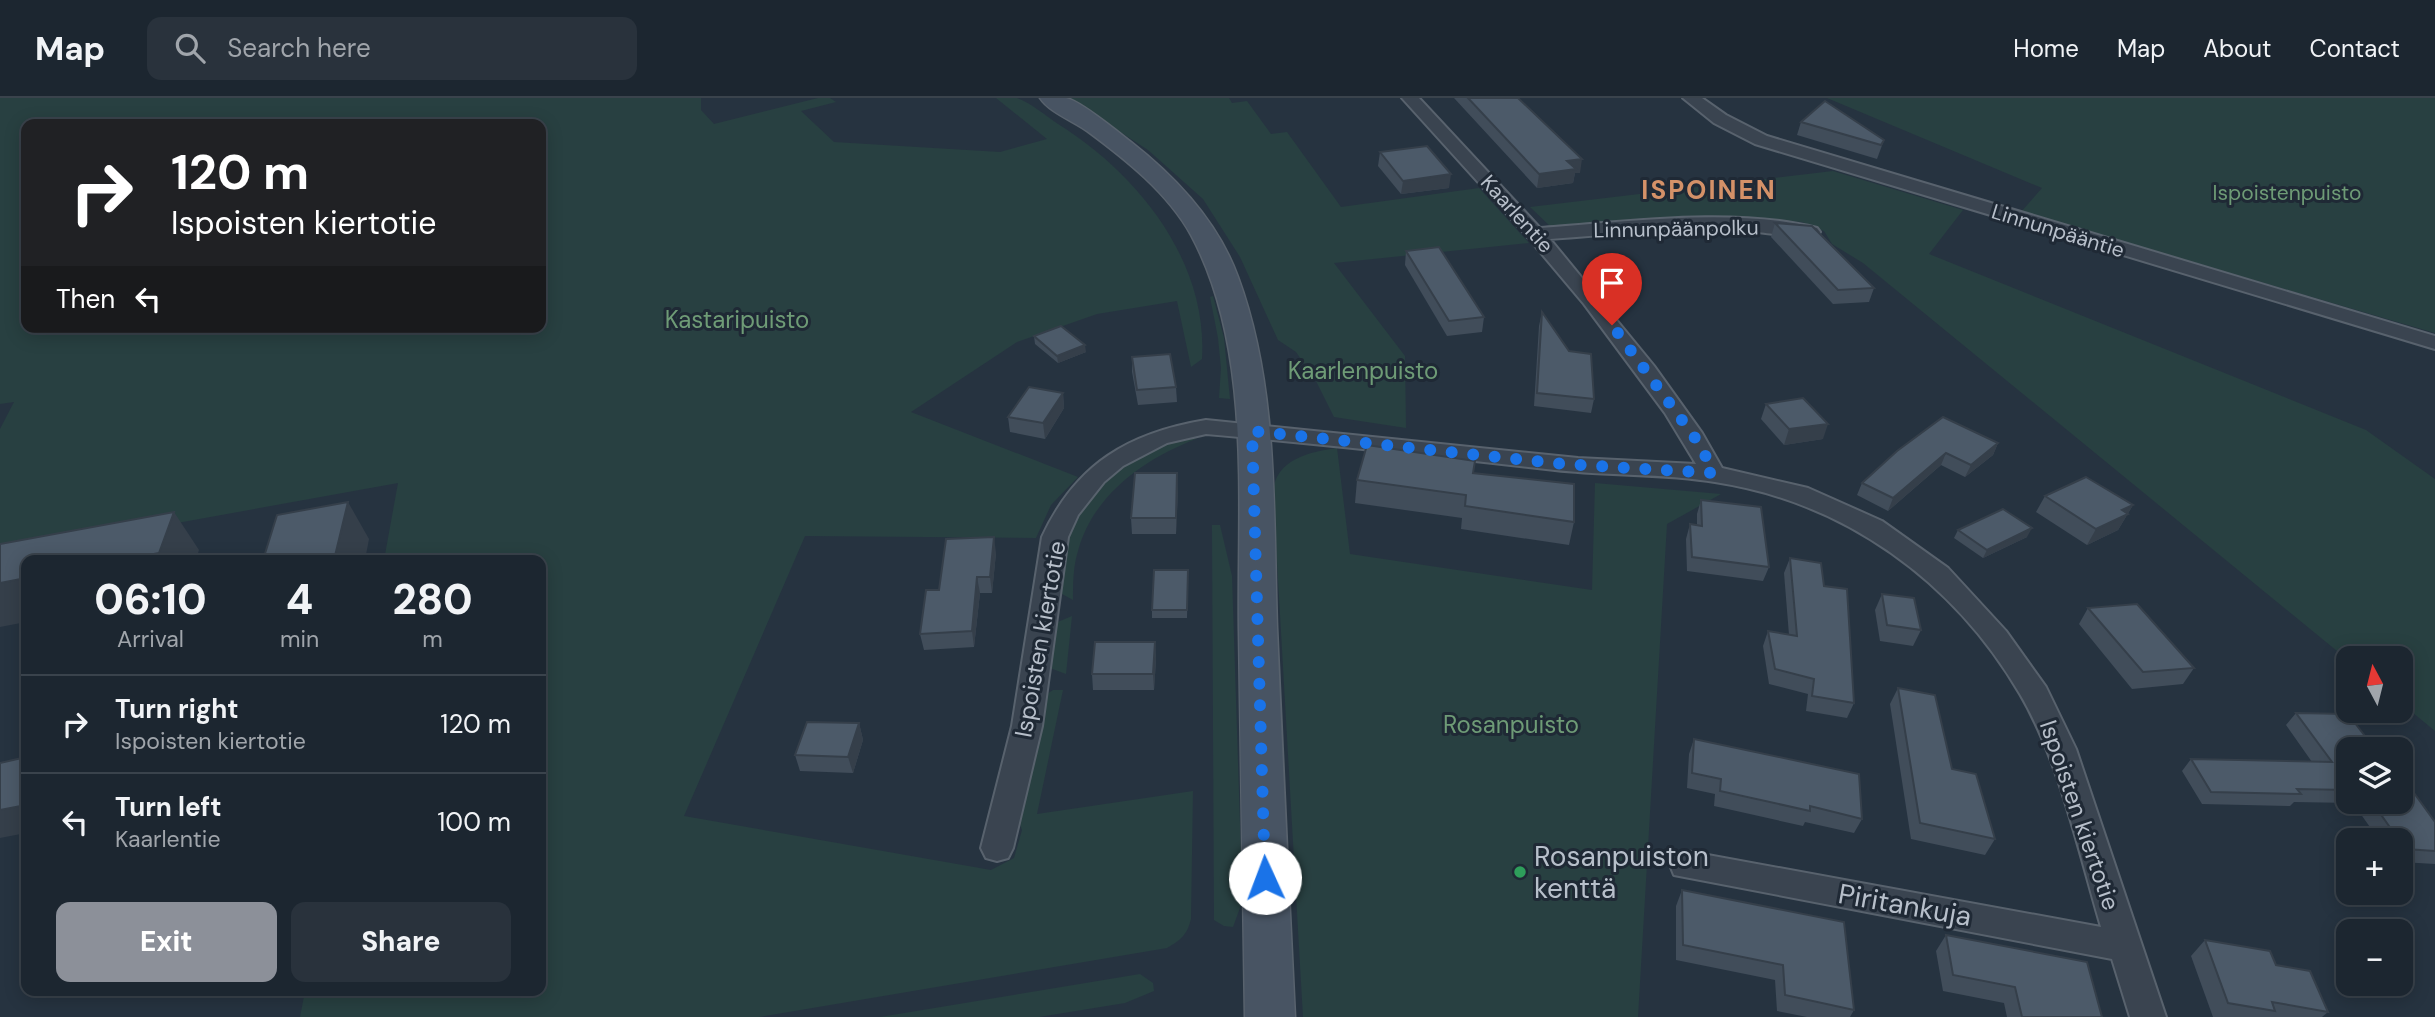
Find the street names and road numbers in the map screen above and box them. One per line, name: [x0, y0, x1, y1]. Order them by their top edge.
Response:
street label: Kaarlentie: [1474, 169, 1560, 259]
street label: Linnunpääntie: [1988, 198, 2128, 265]
street label: Linnunpäänpolku: [1593, 214, 1759, 244]
street label: Ispoisten kiertotie: [1007, 538, 1073, 740]
street label: Ispoisten kiertotie: [2033, 716, 2127, 914]
street label: Piritankuja: [1836, 875, 1974, 935]

